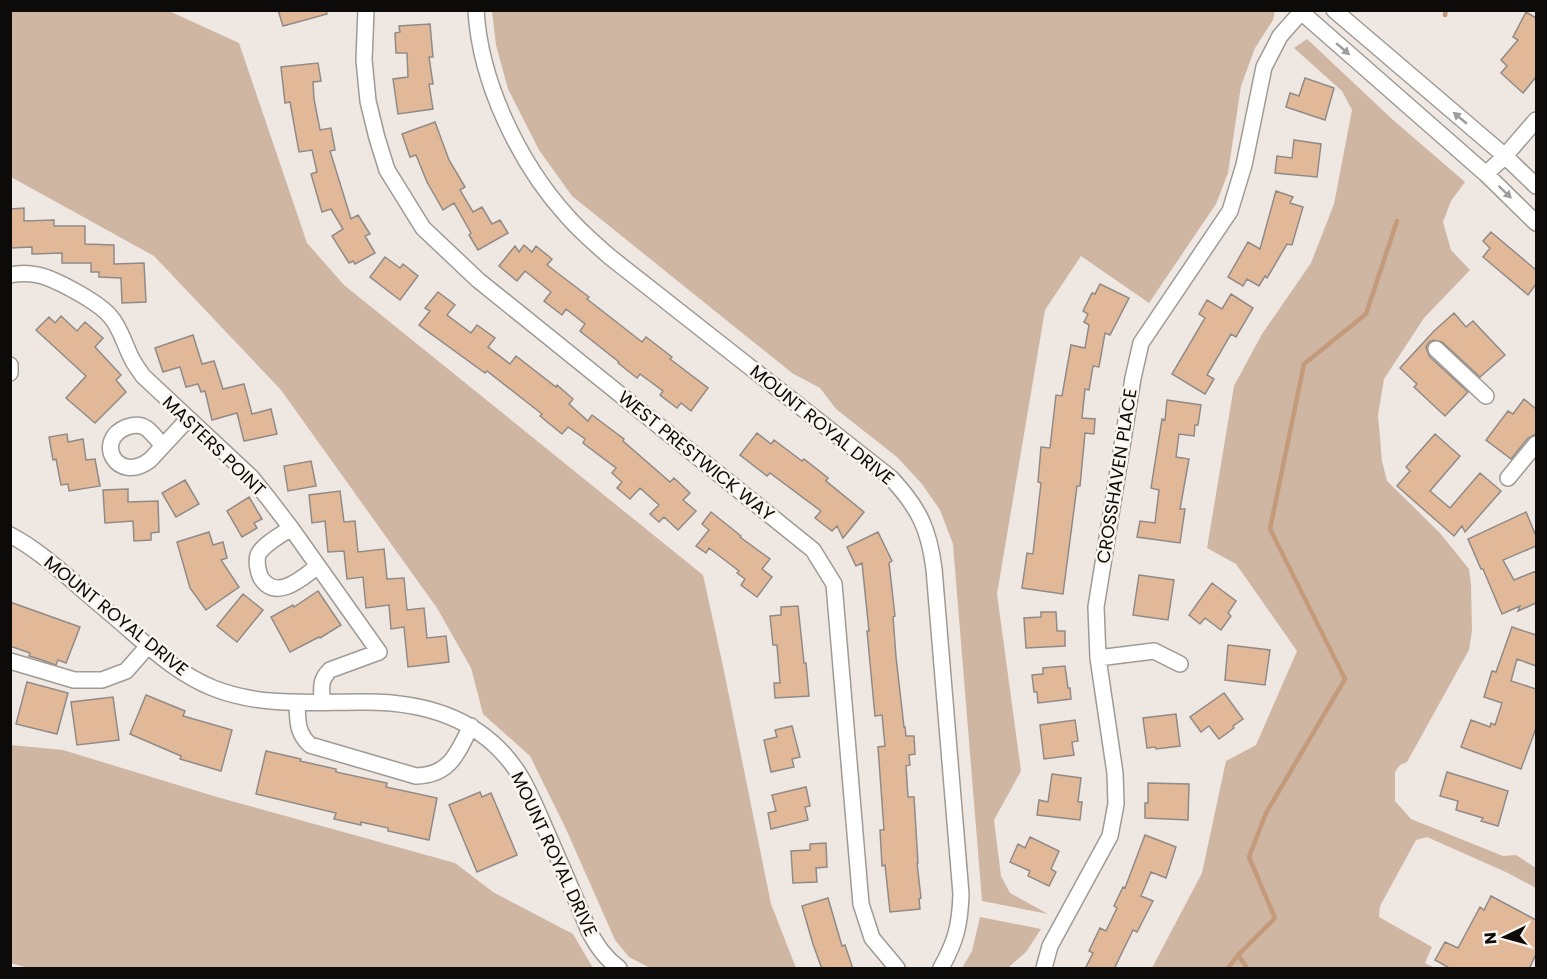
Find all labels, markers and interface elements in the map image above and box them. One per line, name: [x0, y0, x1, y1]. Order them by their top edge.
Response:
one-way arrow: [1335, 42, 1350, 55]
one-way arrow: [1453, 112, 1468, 125]
one-way arrow: [1497, 185, 1511, 199]
street label: MOUNT ROYAL DRIVE: [745, 359, 900, 491]
street label: WEST PRESTWICK WAY: [613, 385, 780, 527]
street label: CROSSHAVEN PLACE: [1090, 387, 1143, 565]
street label: MASTERS POINT: [157, 390, 272, 502]
street label: MOUNT ROYAL DRIVE: [39, 550, 194, 682]
street label: MOUNT ROYAL DRIVE: [505, 767, 604, 940]
north arrow: [1475, 907, 1535, 967]
text: N: [1479, 931, 1503, 945]

